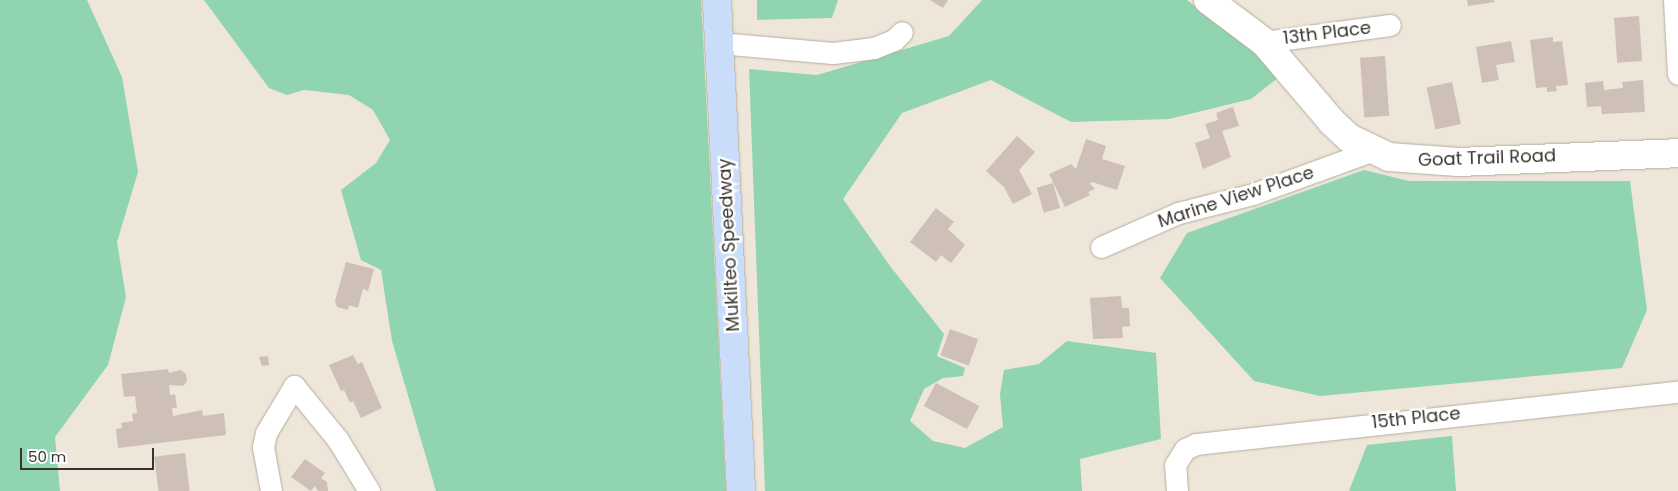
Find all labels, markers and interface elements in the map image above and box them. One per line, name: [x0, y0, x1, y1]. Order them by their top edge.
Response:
street label: 13th Place: [1282, 17, 1372, 49]
street label: Goat Trail Road: [1418, 145, 1556, 171]
street label: Mukilteo Speedway: [714, 158, 744, 332]
street label: Marine View Place: [1155, 162, 1317, 232]
street label: 15th Place: [1371, 403, 1461, 433]
scale bar: [22, 438, 156, 470]
text: 50 m: [28, 446, 66, 467]

